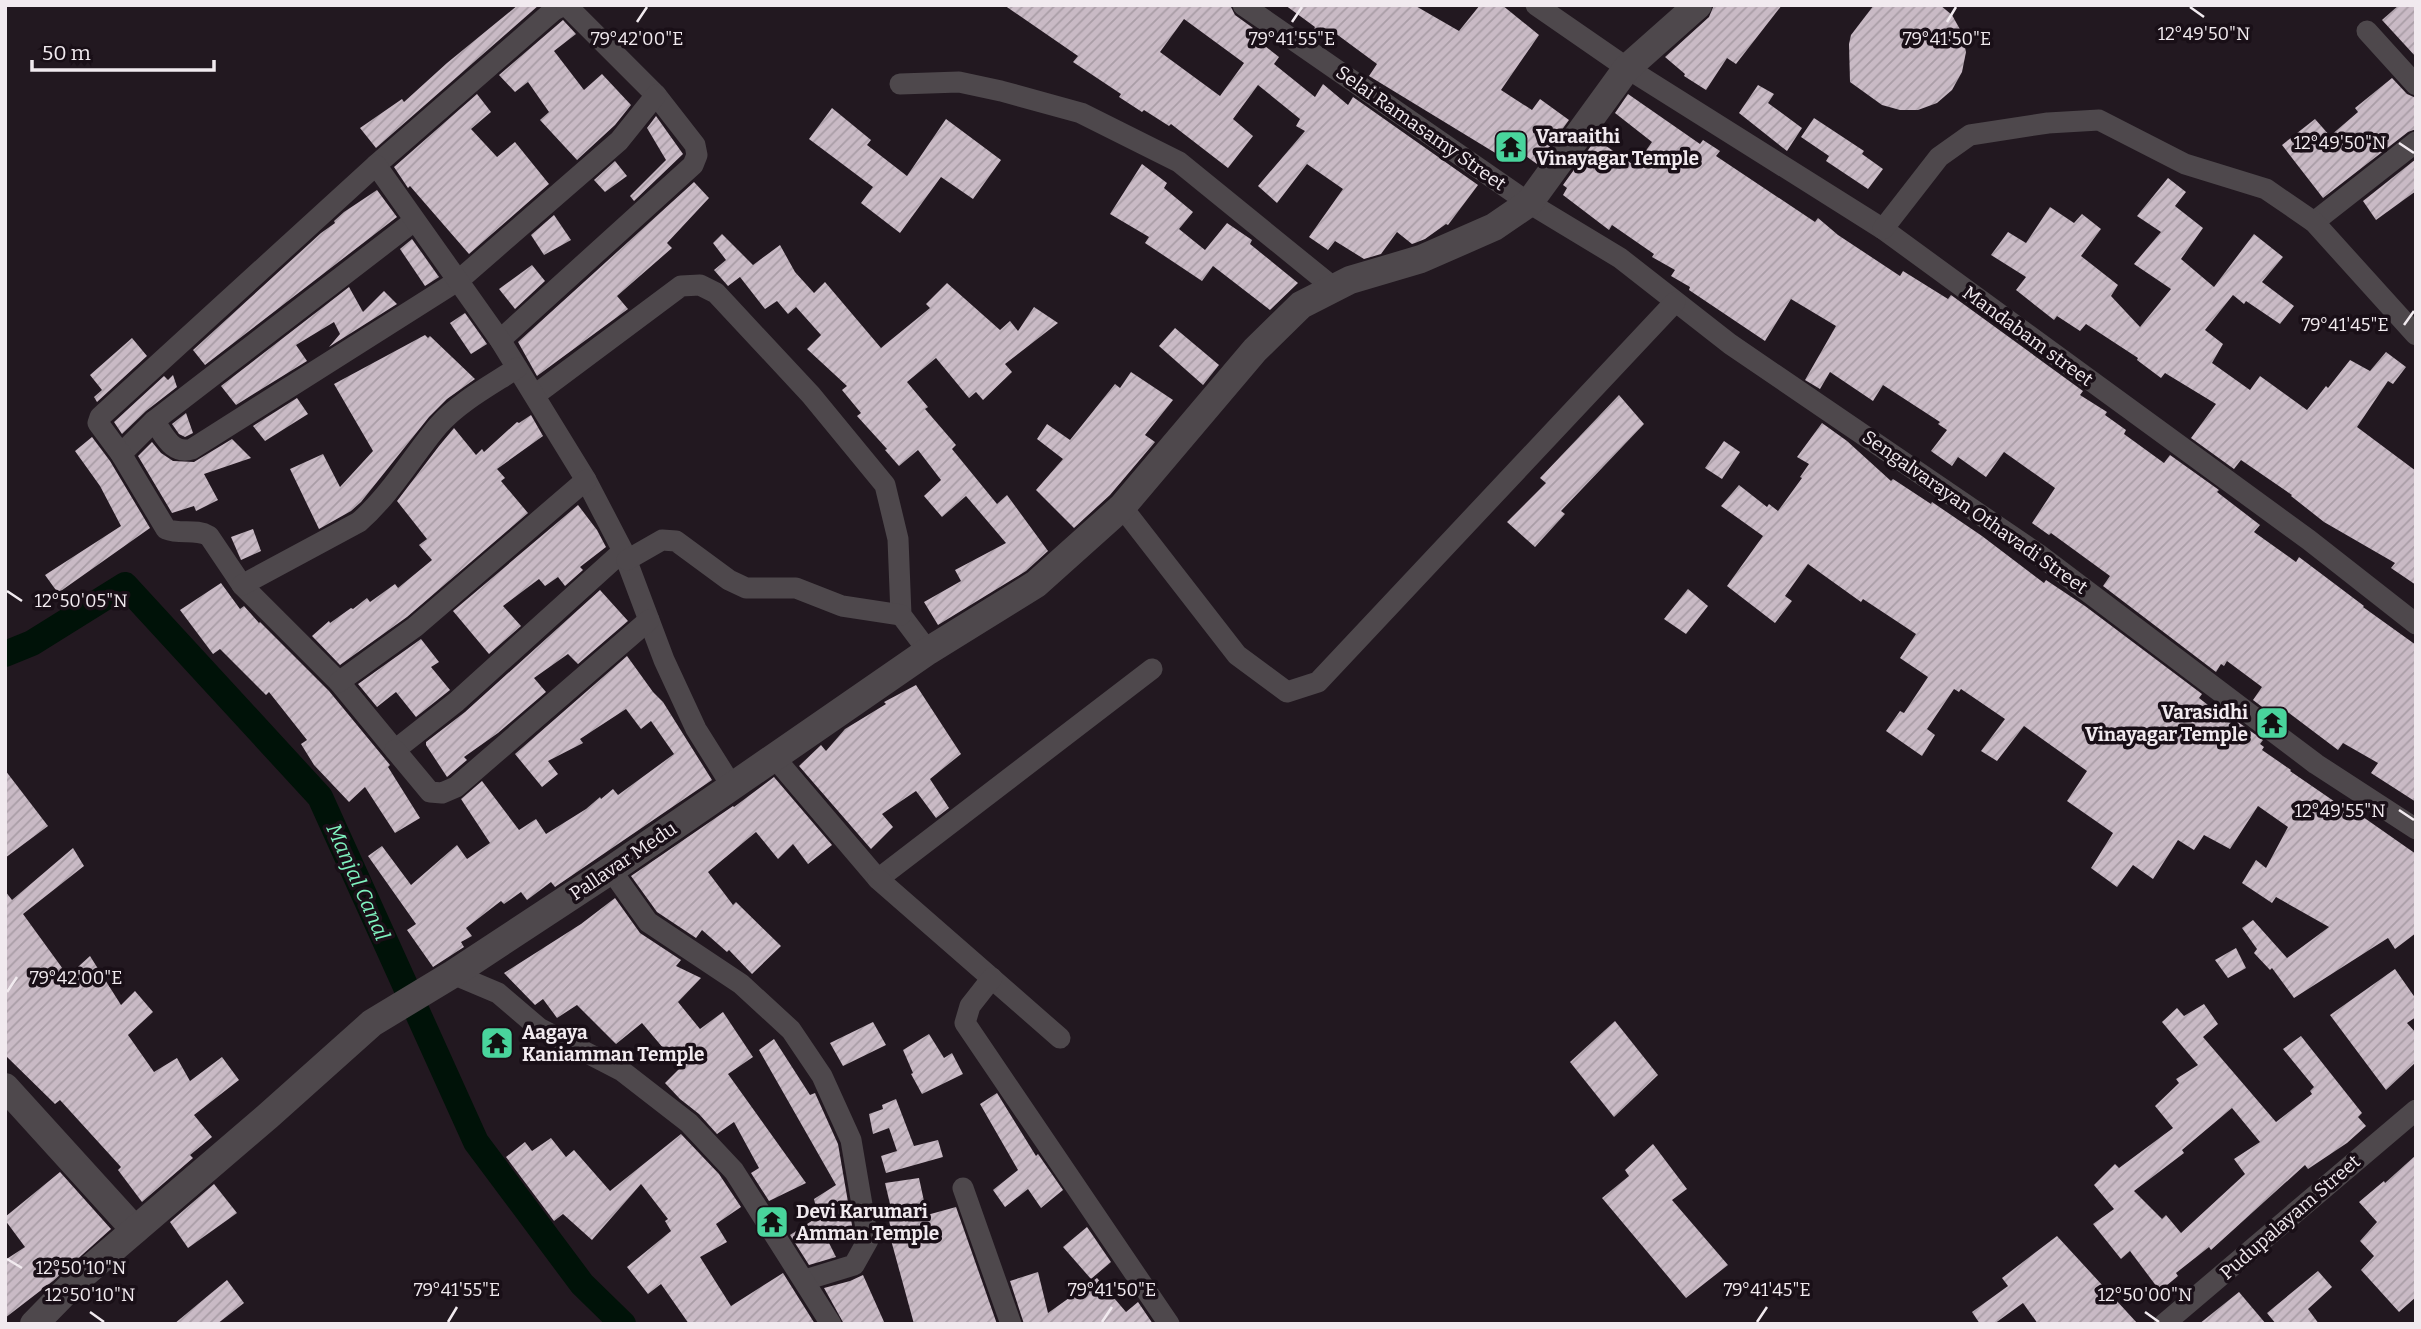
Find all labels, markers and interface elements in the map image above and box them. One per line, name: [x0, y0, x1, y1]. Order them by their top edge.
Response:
text: 12°49'50"N: [2158, 23, 2250, 45]
scale bar: [32, 28, 214, 72]
text: 79°42'00"E: [591, 28, 683, 50]
text: 79°41'55"E: [1249, 28, 1335, 50]
text: 79°41'50"E: [1903, 28, 1991, 50]
text: 50 m: [42, 40, 91, 66]
street label: Selai Ramasamy Street: [1332, 61, 1511, 195]
place label: Varaaithi Vinayagar Temple: [1536, 125, 1699, 170]
temple icon: Varaaithi Vinayagar Temple: [1492, 128, 1530, 166]
text: 12°49'50"N: [2294, 132, 2386, 154]
street label: Mandabam street: [1958, 281, 2098, 391]
text: 79°41'45"E: [2301, 314, 2389, 336]
street label: Sengalvarayan Othavadi Street: [1858, 425, 2092, 599]
text: 12°50'05"N: [35, 590, 127, 612]
place label: Varasidhi Vinayagar Temple: [2085, 701, 2248, 746]
temple icon: Varasidhi Vinayagar Temple: [2253, 704, 2291, 742]
text: 12°49'55"N: [2295, 800, 2385, 822]
street label: Pallavar Medu: [565, 817, 681, 905]
water label: Manjal Canal: [321, 819, 396, 945]
text: 79°42'00"E: [30, 967, 122, 989]
place label: Aagaya Kaniamman Temple: [522, 1021, 704, 1066]
temple icon: Aagaya Kaniamman Temple: [478, 1024, 516, 1062]
street label: Pudupalayam Street: [2215, 1150, 2365, 1284]
place label: Devi Karumari Amman Temple: [796, 1200, 939, 1245]
temple icon: Devi Karumari Amman Temple: [753, 1203, 791, 1241]
text: 12°50'10"N: [36, 1257, 126, 1279]
text: 79°41'55"E: [414, 1279, 500, 1301]
text: 79°41'50"E: [1068, 1279, 1156, 1301]
text: 79°41'45"E: [1723, 1279, 1811, 1301]
text: 12°50'10"N: [45, 1284, 135, 1306]
text: 12°50'00"N: [2098, 1284, 2192, 1306]

